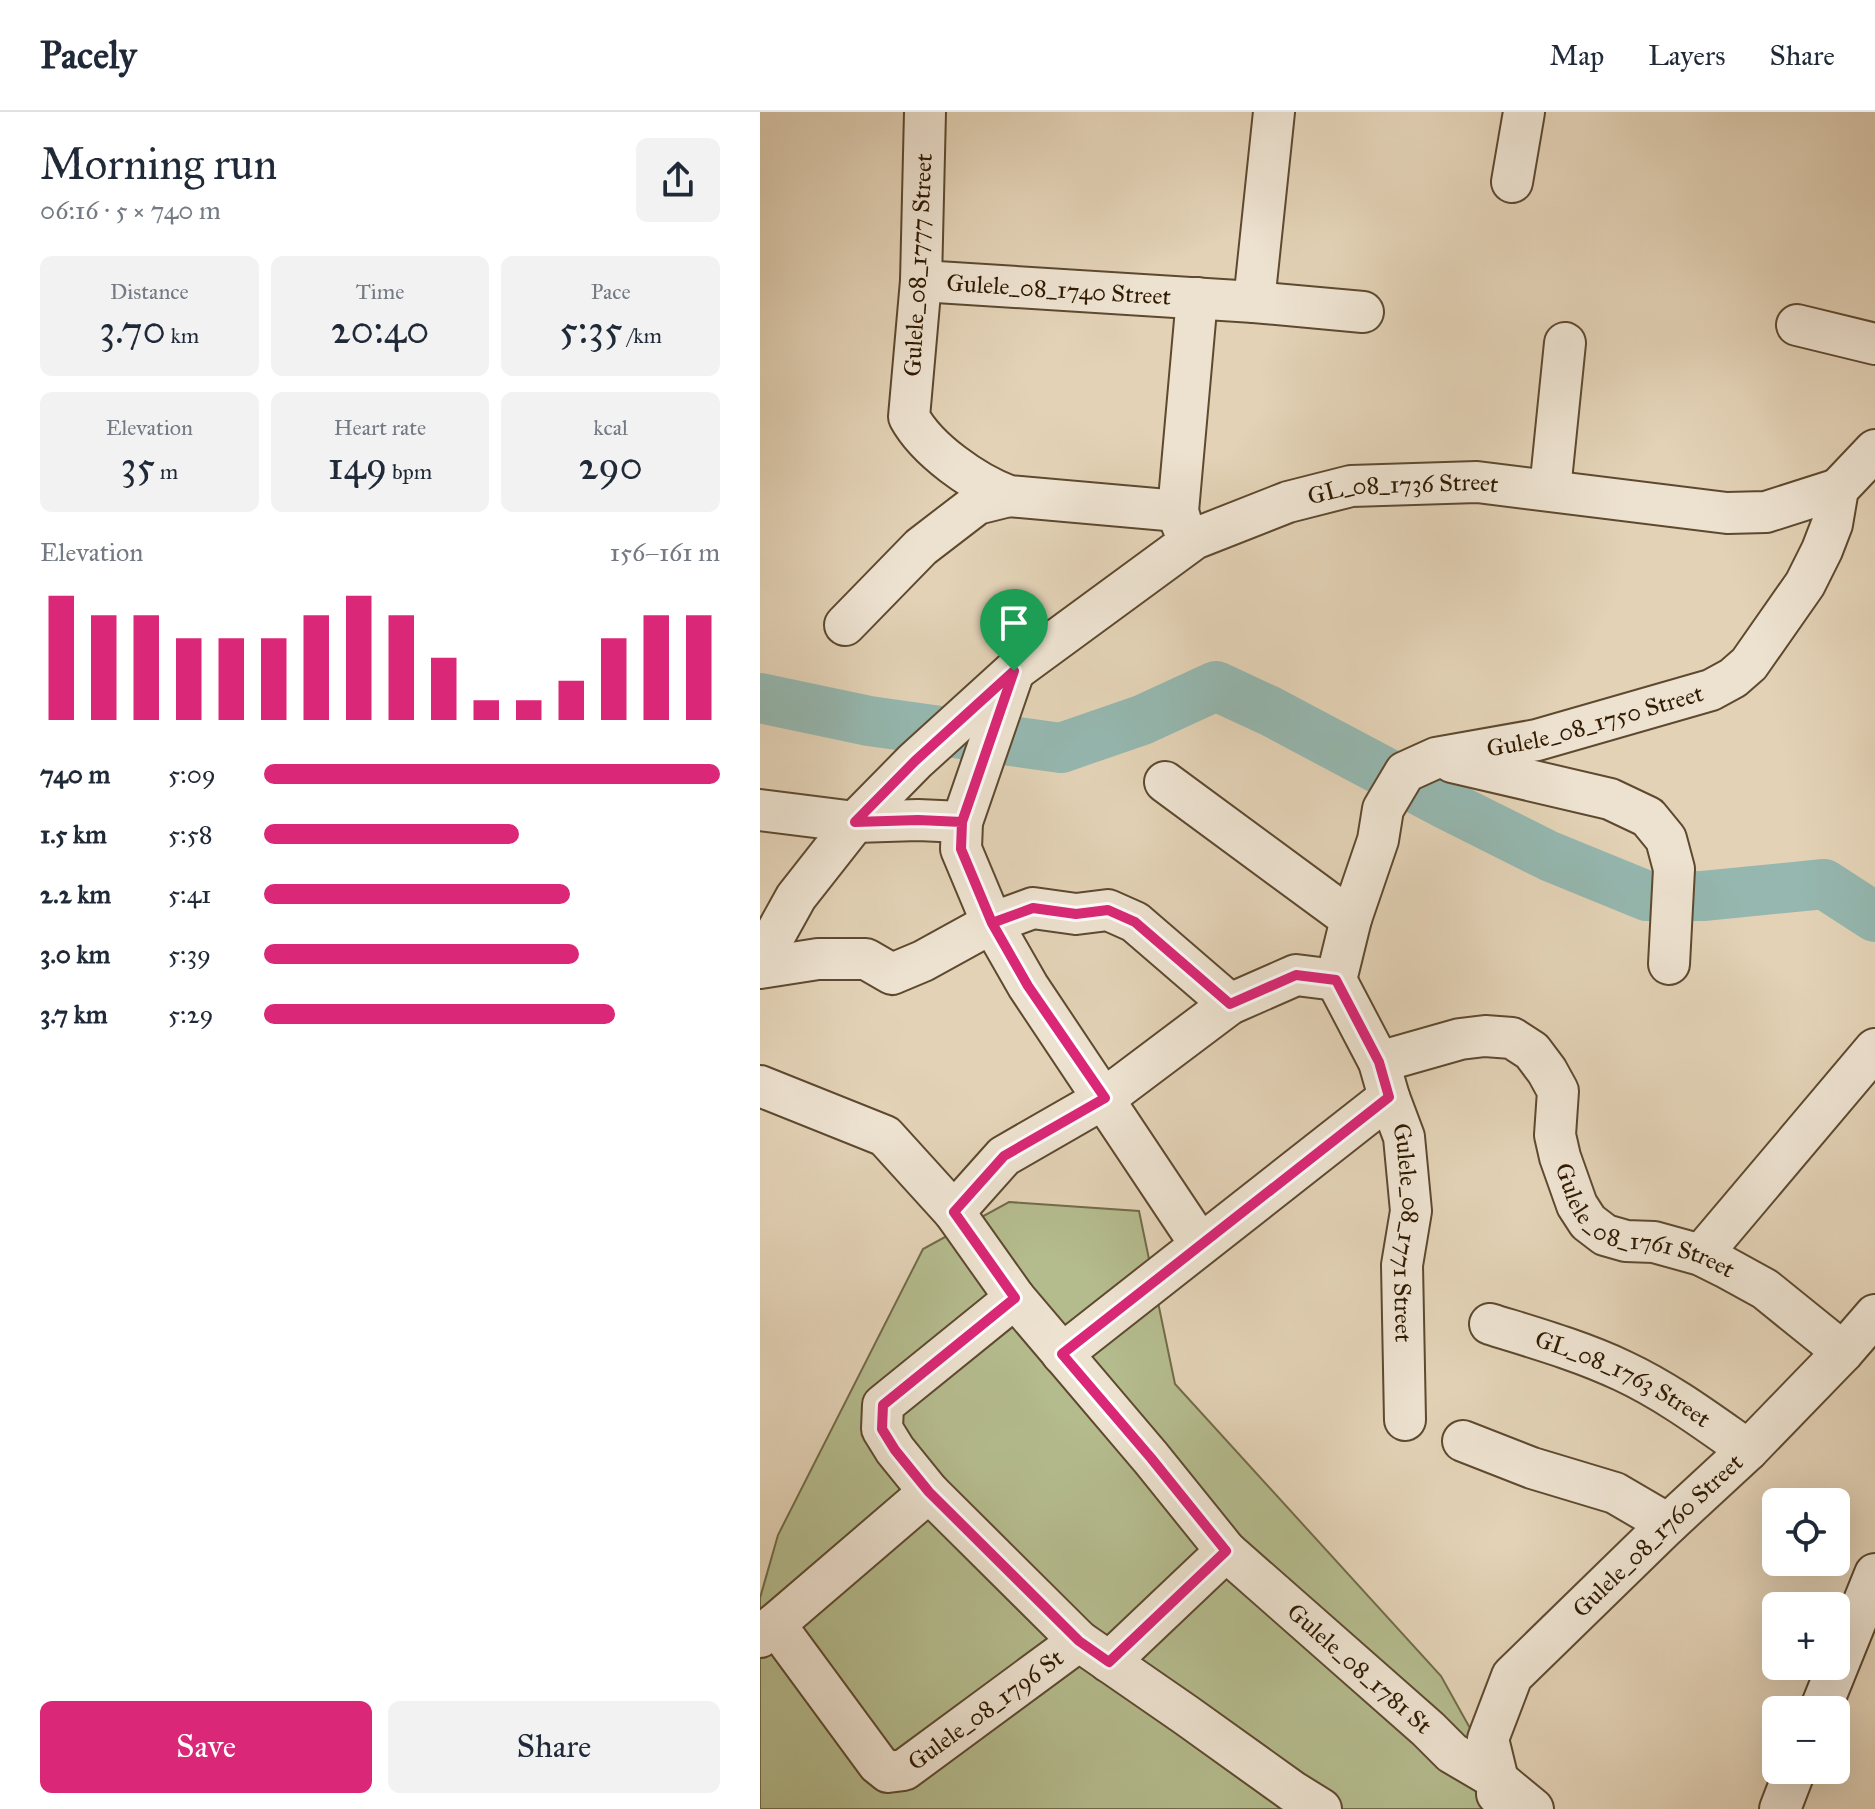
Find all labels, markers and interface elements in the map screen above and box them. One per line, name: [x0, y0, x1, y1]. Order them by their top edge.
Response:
text: Pacely: [40, 32, 136, 78]
text: Map: [1549, 38, 1604, 73]
text: Layers: [1648, 38, 1726, 73]
text: Share: [1770, 38, 1835, 73]
text: Morning run: [40, 137, 277, 191]
button: share: [636, 138, 720, 222]
street label: Gulele_08_1777 Street: [897, 152, 939, 377]
text: 06:16 · 5 × 740 m: [40, 194, 221, 226]
street label: Gulele_08_1740 Street: [946, 268, 1172, 312]
text: Distance: [110, 278, 189, 305]
text: Time: [356, 278, 404, 305]
text: Pace: [591, 278, 631, 305]
text: 3.70: [99, 305, 166, 354]
text: 20:40: [331, 305, 429, 354]
text: 5:35: [559, 305, 623, 354]
text: km: [166, 322, 199, 349]
text: /km: [623, 322, 662, 349]
text: Elevation: [106, 414, 193, 441]
text: Heart rate: [334, 414, 426, 441]
text: kcal: [593, 414, 628, 441]
text: 35: [120, 441, 155, 490]
text: 149: [328, 441, 387, 490]
text: 290: [578, 441, 643, 490]
text: m: [155, 458, 178, 485]
text: bpm: [387, 458, 432, 485]
street label: GL_08_1736 Street: [1304, 467, 1501, 511]
text: Elevation: [40, 536, 143, 568]
text: 156–161 m: [610, 536, 720, 568]
pin: [980, 589, 1048, 671]
icon: arrive: [992, 601, 1036, 645]
street label: Gulele_08_1750 Street: [1484, 678, 1707, 764]
text: 740 m: [40, 758, 110, 790]
text: 5:09: [168, 758, 216, 790]
text: 1.5 km: [40, 818, 107, 850]
text: 5:58: [168, 818, 213, 850]
text: 2.2 km: [40, 878, 111, 910]
text: 5:41: [168, 878, 211, 910]
text: 3.0 km: [40, 938, 110, 970]
text: 5:39: [168, 938, 211, 970]
text: 3.7 km: [40, 998, 108, 1030]
text: 5:29: [168, 998, 213, 1030]
street label: Gulele_08_1771 Street: [1385, 1119, 1426, 1343]
street label: Gulele_08_1761 Street: [1548, 1159, 1741, 1285]
street label: GL_08_1763 Street: [1531, 1324, 1717, 1434]
street label: Gulele_08_1760 Street: [1566, 1447, 1750, 1624]
map controls: [1762, 1488, 1850, 1784]
button: locate: [1762, 1488, 1850, 1576]
button: +: [1762, 1592, 1850, 1680]
street label: Gulele_08_1781 St: [1281, 1597, 1438, 1741]
street label: Gulele_08_1796 St: [902, 1642, 1070, 1777]
button: −: [1762, 1696, 1850, 1784]
button: Save: [40, 1701, 372, 1793]
button: Share: [388, 1701, 720, 1793]

